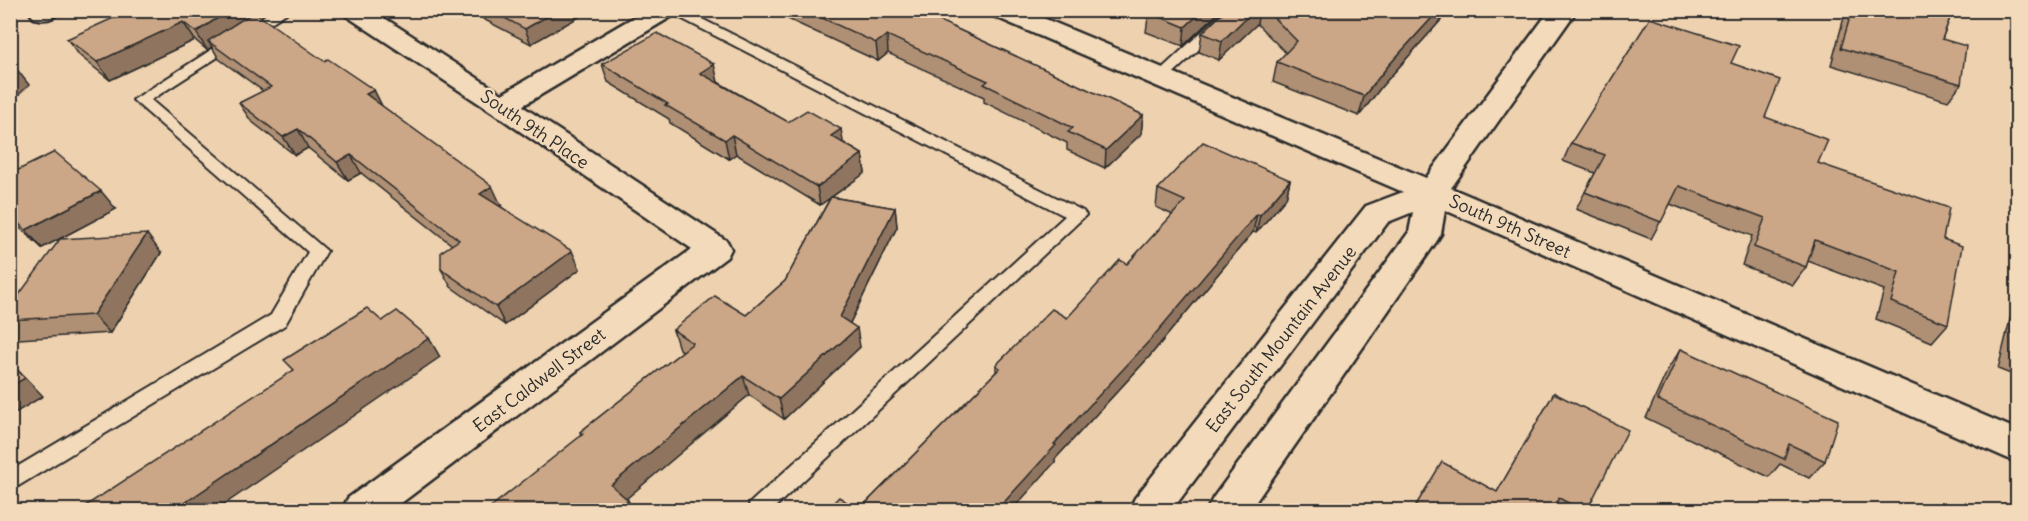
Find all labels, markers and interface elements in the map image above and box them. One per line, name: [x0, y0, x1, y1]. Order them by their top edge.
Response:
street label: South 9th Place: [476, 84, 594, 174]
street label: South 9th Street: [1446, 189, 1574, 263]
street label: East South Mountain Avenue: [1201, 241, 1361, 437]
street label: East Caldwell Street: [468, 323, 610, 437]

